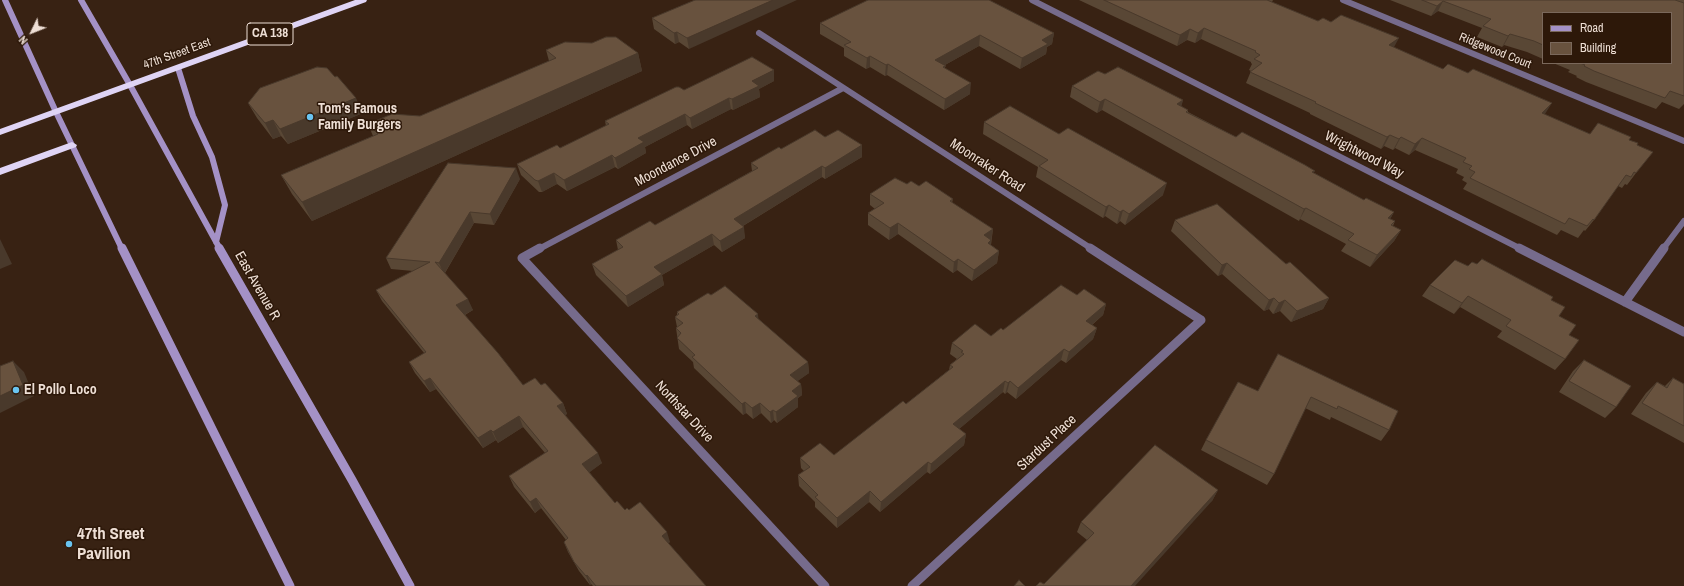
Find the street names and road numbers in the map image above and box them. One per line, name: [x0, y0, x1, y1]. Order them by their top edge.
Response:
road number: CA 138: [247, 23, 293, 45]
street label: Ridgewood Court: [1457, 30, 1533, 72]
street label: 47th Street East: [141, 35, 213, 73]
street label: Wrightwood Way: [1322, 128, 1406, 182]
street label: Moondance Drive: [632, 133, 720, 191]
street label: Moonraker Road: [947, 136, 1027, 196]
street label: East Avenue R: [231, 249, 283, 323]
street label: Northstar Drive: [651, 378, 717, 446]
street label: Stardust Place: [1014, 411, 1080, 475]

